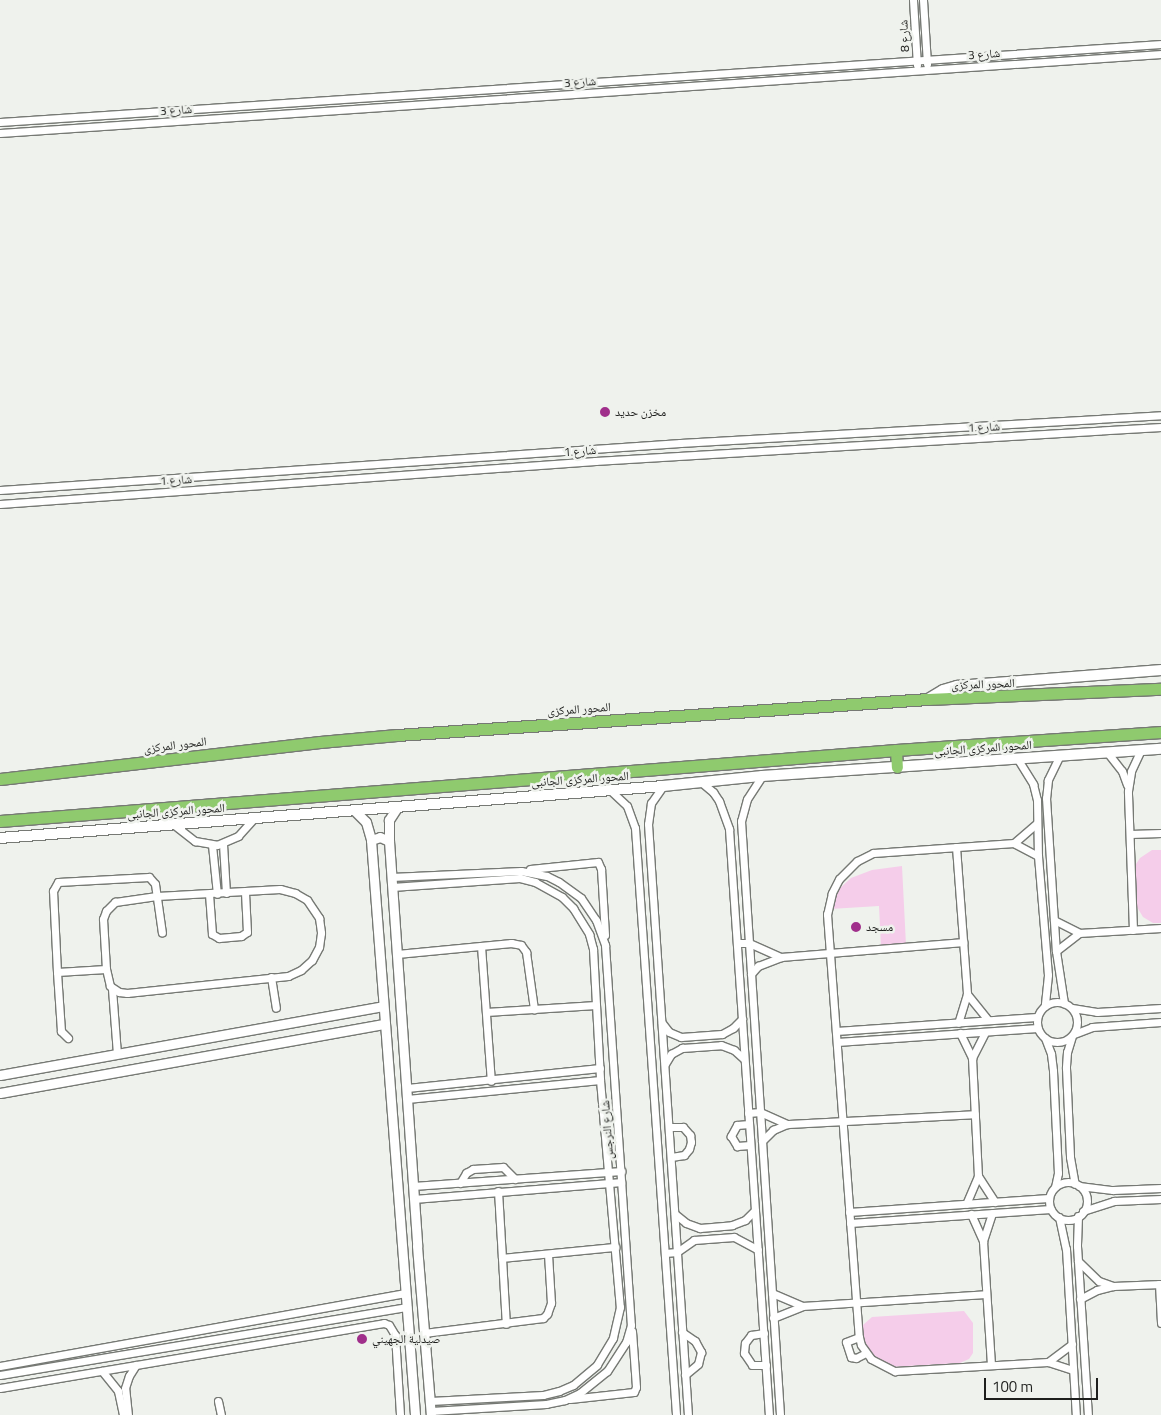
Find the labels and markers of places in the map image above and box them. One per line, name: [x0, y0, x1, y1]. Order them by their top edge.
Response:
place label: مخزن حديد: [615, 405, 666, 419]
marker: مخزن حديد: [599, 406, 611, 418]
place label: مسجد: [866, 920, 893, 934]
marker: مسجد: [850, 921, 862, 933]
place label: صيدلية الجهيني: [372, 1332, 440, 1346]
marker: صيدلية الجهيني: [356, 1333, 368, 1345]

